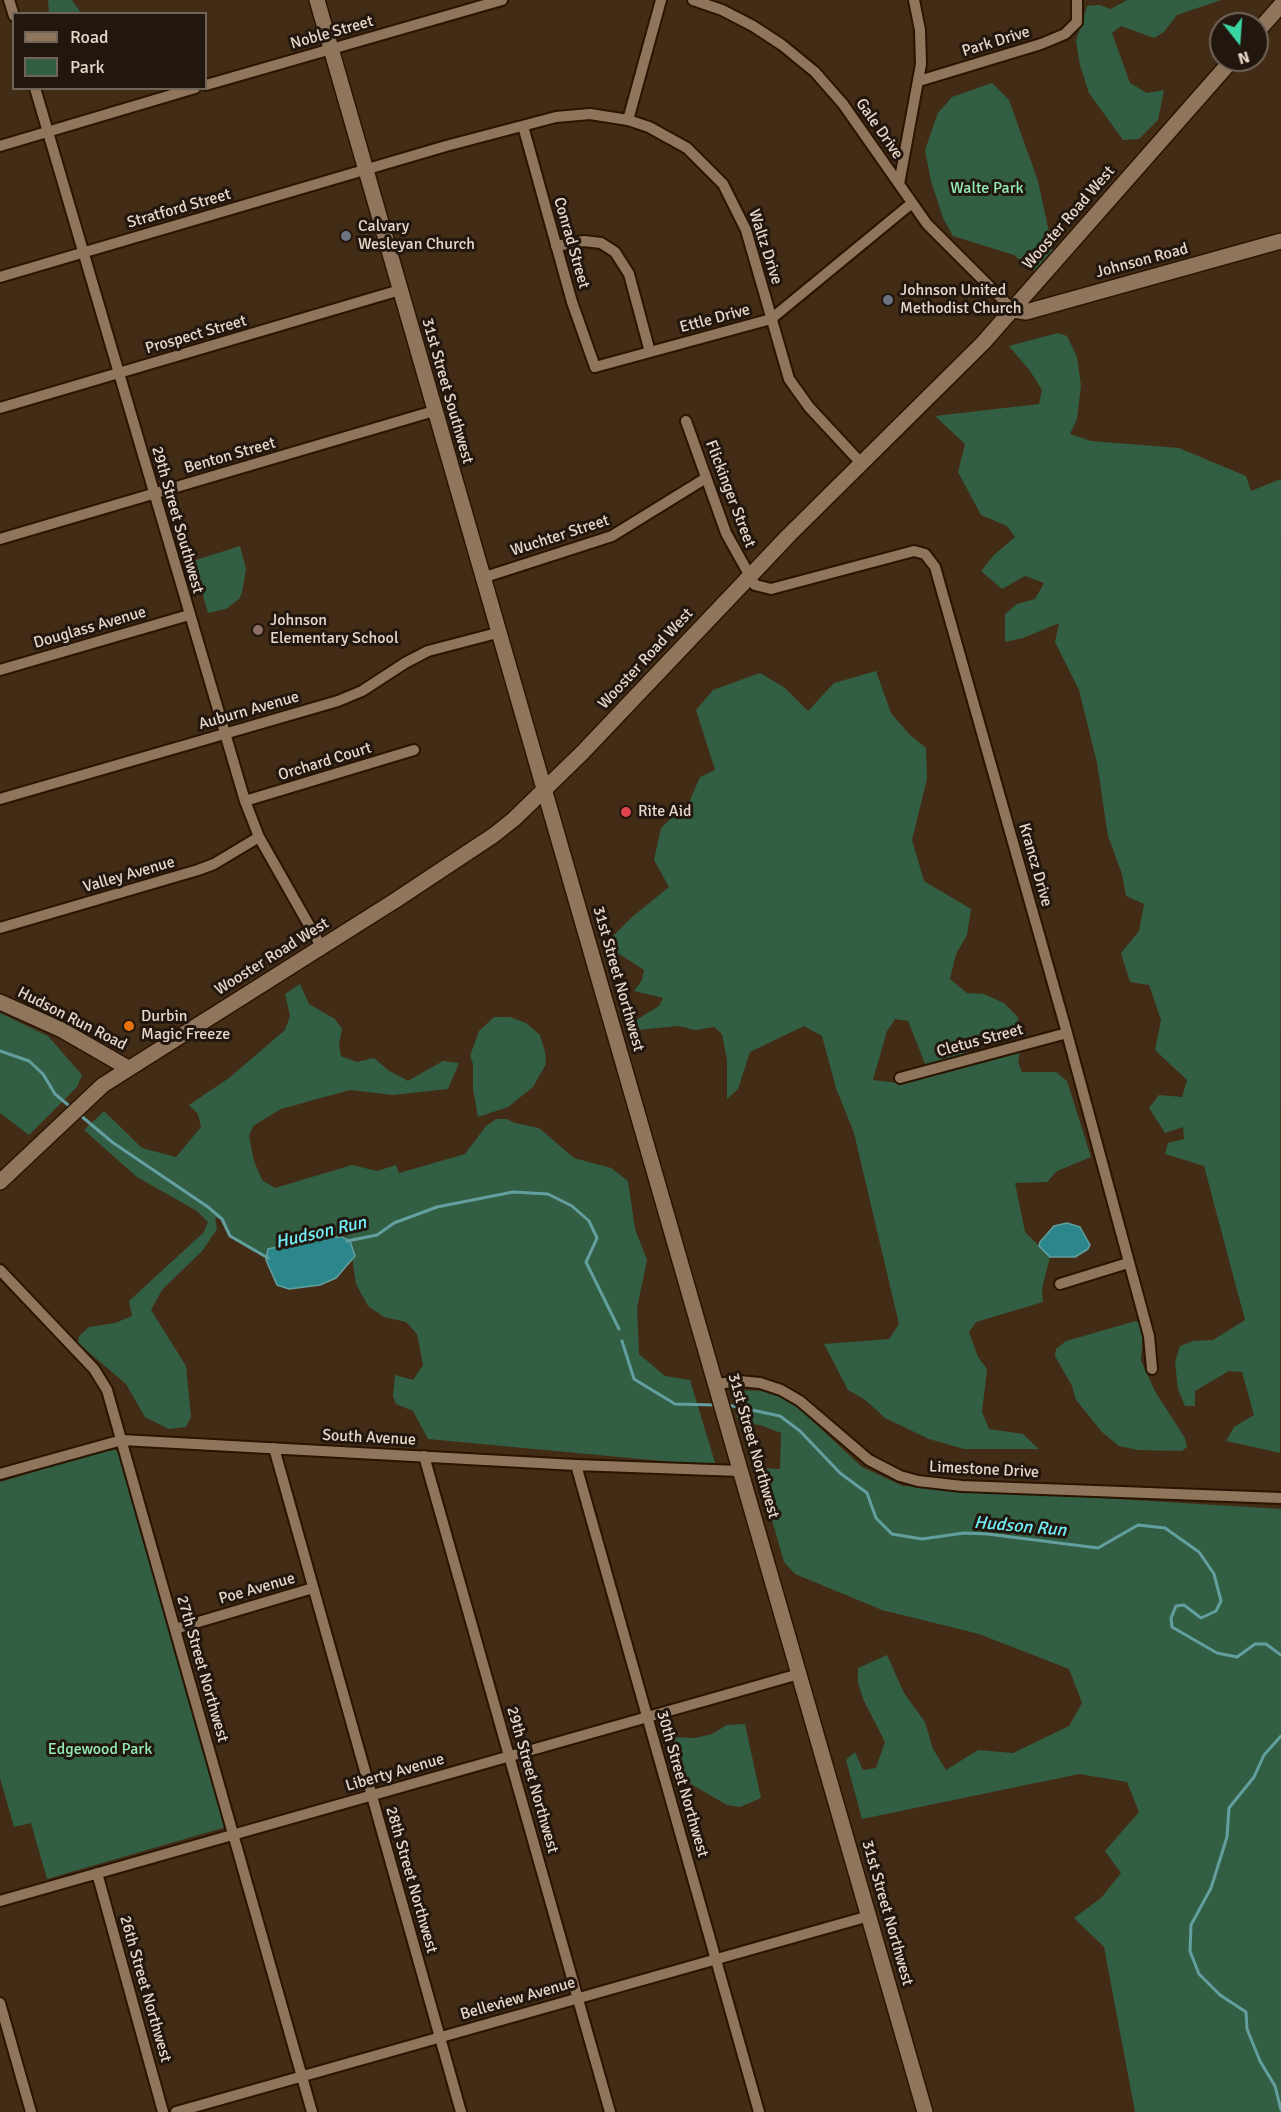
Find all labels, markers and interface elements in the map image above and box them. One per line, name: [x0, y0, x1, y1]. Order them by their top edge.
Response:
legend: [12, 12, 207, 90]
street label: Noble Street: [288, 12, 376, 54]
north arrow: [1209, 12, 1269, 72]
street label: Park Drive: [960, 23, 1032, 61]
text: Road: [70, 26, 109, 48]
text: N: [1235, 46, 1252, 68]
text: Park: [70, 56, 105, 78]
street label: Gale Drive: [851, 95, 907, 163]
street label: Wooster Road West: [1019, 162, 1119, 274]
park label: Walte Park: [950, 179, 1024, 199]
street label: Stratford Street: [125, 185, 233, 233]
street label: Conrad Street: [549, 195, 593, 291]
street label: Waltz Drive: [744, 207, 786, 287]
place label: Calvary Wesleyan Church: [358, 217, 475, 255]
marker: Calvary Wesleyan Church: [339, 229, 353, 243]
street label: Johnson Road: [1094, 239, 1190, 283]
place label: Johnson United Methodist Church: [900, 281, 1021, 319]
marker: Johnson United Methodist Church: [881, 293, 895, 307]
street label: Ettle Drive: [678, 300, 752, 338]
street label: Prospect Street: [143, 311, 249, 359]
street label: 31st Street Southwest: [417, 316, 477, 466]
street label: Benton Street: [182, 434, 278, 478]
street label: Flickinger Street: [701, 438, 759, 550]
street label: 29th Street Southwest: [147, 444, 207, 596]
street label: Wuchter Street: [508, 511, 612, 561]
street label: Douglass Avenue: [31, 603, 149, 653]
street label: Wooster Road West: [594, 605, 698, 713]
place label: Johnson Elementary School: [270, 611, 399, 649]
marker: Johnson Elementary School: [251, 623, 265, 637]
street label: Auburn Avenue: [196, 687, 302, 735]
street label: Orchard Court: [276, 739, 374, 785]
place label: Rite Aid: [638, 802, 691, 822]
marker: Rite Aid: [619, 805, 633, 819]
street label: Krancz Drive: [1014, 821, 1056, 909]
street label: Valley Avenue: [81, 853, 177, 897]
street label: 31st Street Northwest: [588, 904, 648, 1054]
street label: Wooster Road West: [211, 914, 333, 1000]
street label: Hudson Run Road: [14, 983, 130, 1055]
place label: Durbin Magic Freeze: [141, 1007, 230, 1045]
marker: Durbin Magic Freeze: [122, 1019, 136, 1033]
street label: Cletus Street: [935, 1020, 1025, 1062]
water label: Hudson Run: [273, 1212, 369, 1254]
street label: 31st Street Northwest: [723, 1371, 783, 1521]
street label: South Avenue: [322, 1426, 416, 1450]
street label: Limestone Drive: [929, 1458, 1039, 1482]
water label: Hudson Run: [973, 1512, 1067, 1542]
street label: Poe Avenue: [217, 1569, 297, 1609]
street label: 27th Street Northwest: [172, 1593, 232, 1745]
street label: 29th Street Northwest: [502, 1704, 562, 1856]
street label: 30th Street Northwest: [652, 1708, 712, 1860]
park label: Edgewood Park: [48, 1740, 152, 1760]
street label: Liberty Avenue: [343, 1750, 447, 1796]
street label: 28th Street Northwest: [381, 1804, 441, 1956]
street label: 31st Street Northwest: [857, 1838, 917, 1988]
street label: 26th Street Northwest: [115, 1913, 175, 2065]
street label: Belleview Avenue: [458, 1973, 578, 2025]

